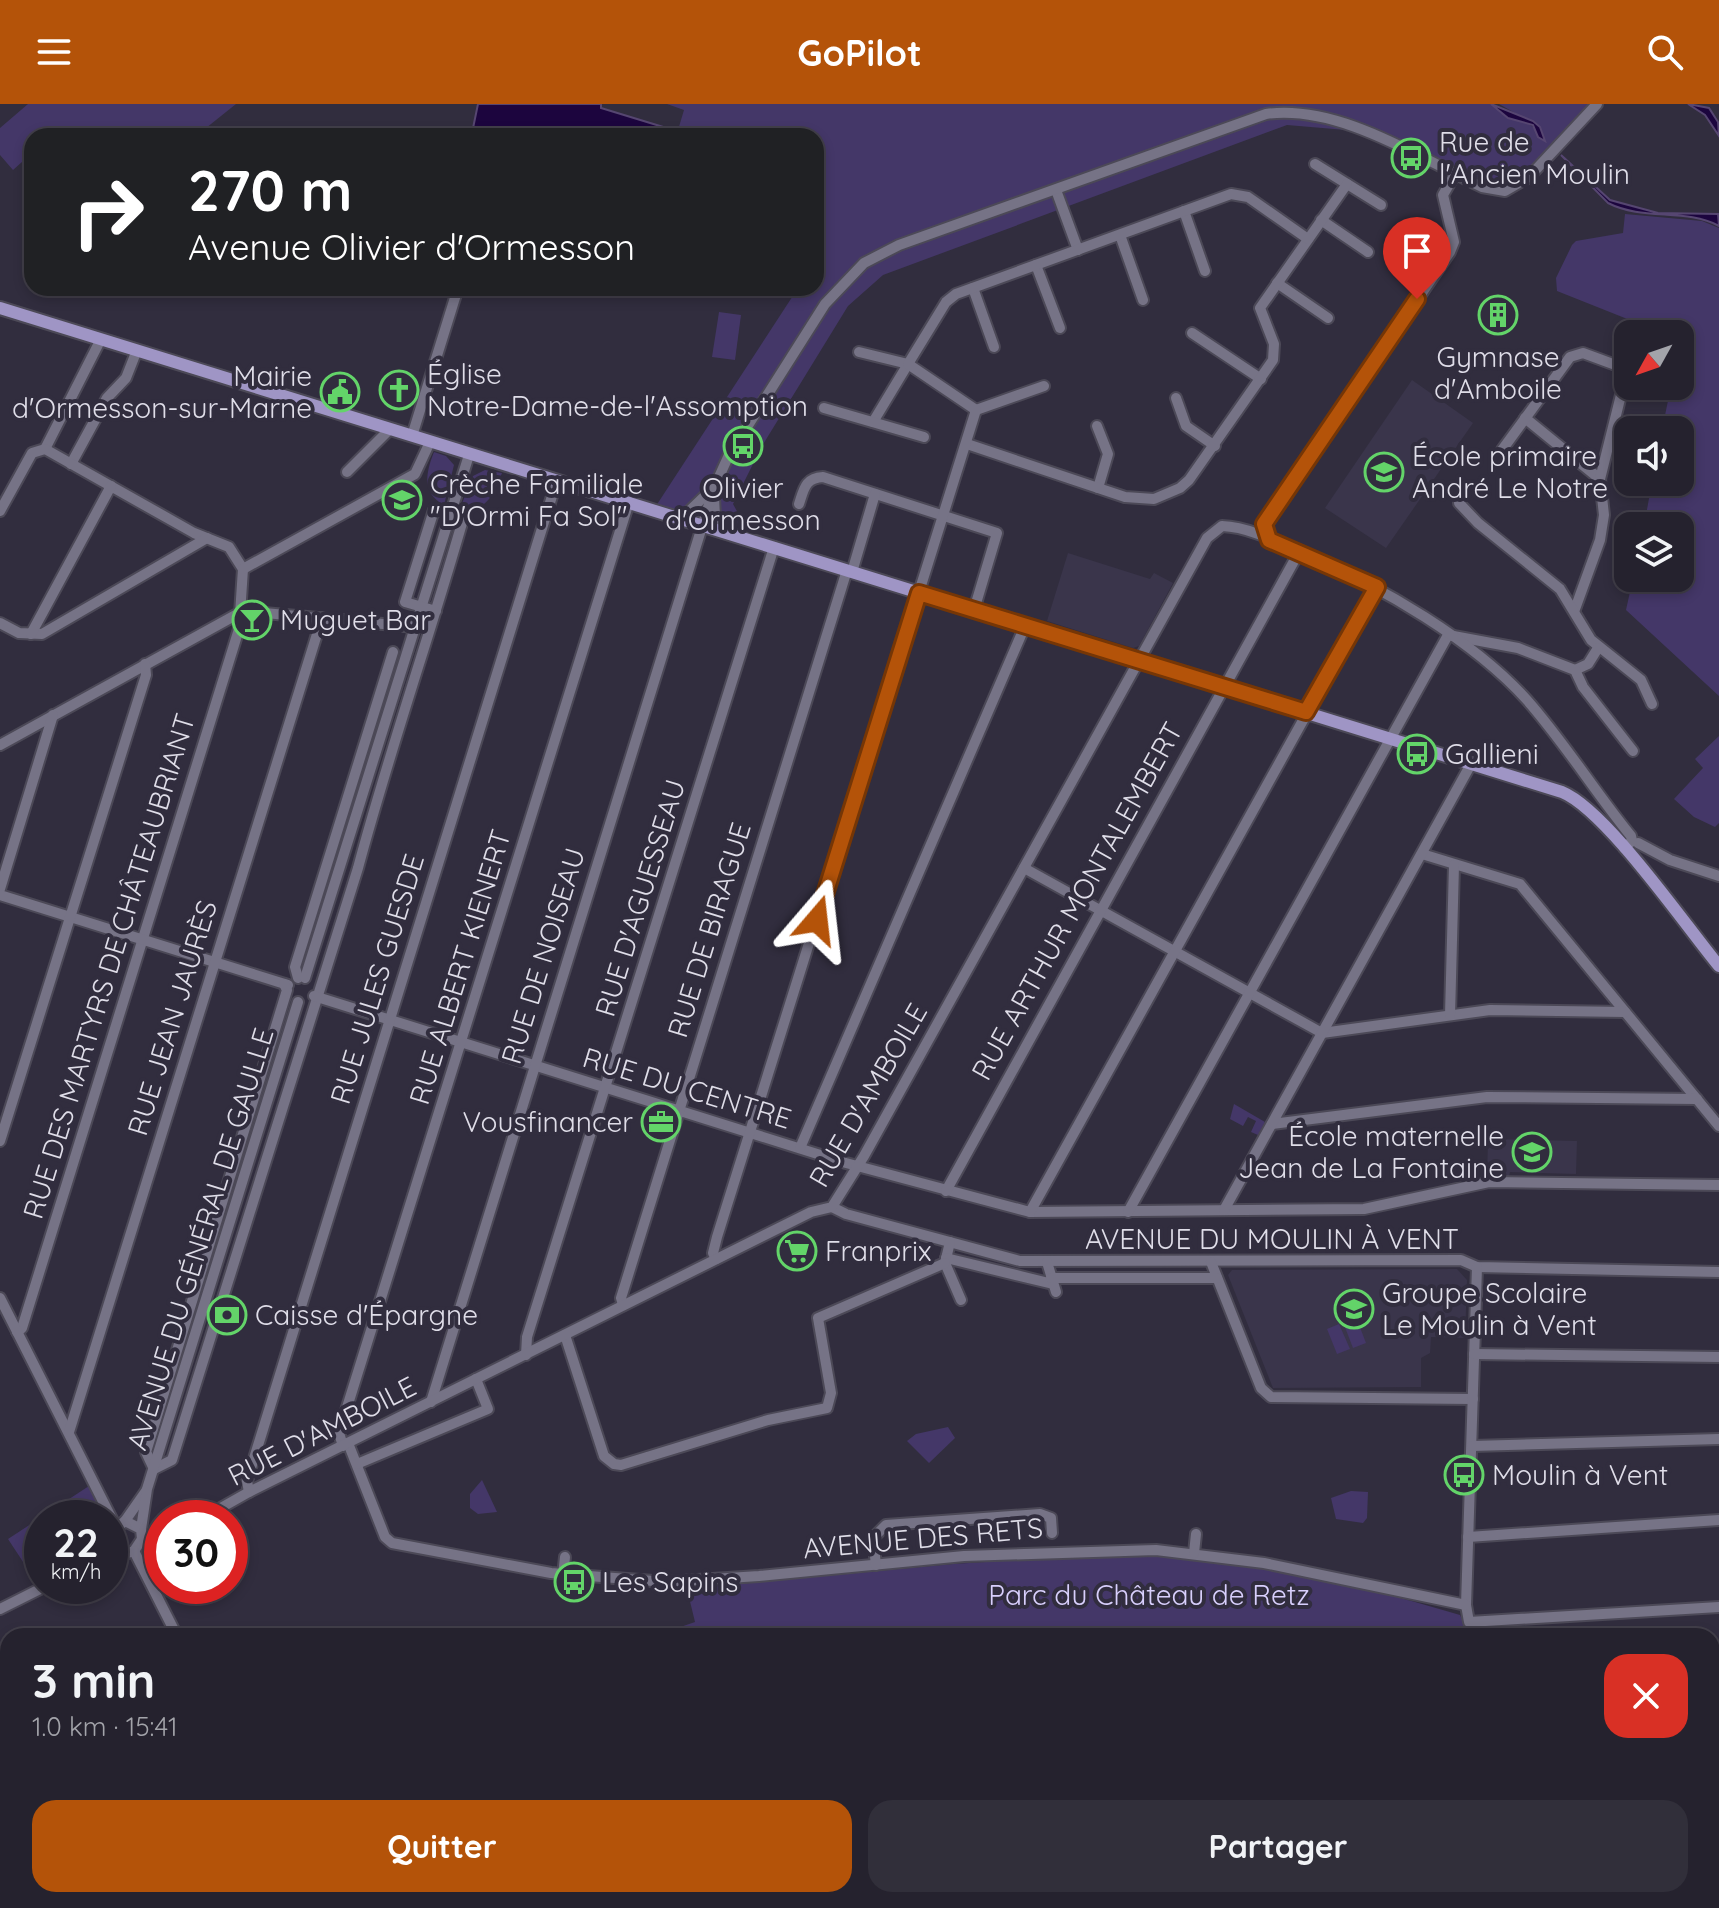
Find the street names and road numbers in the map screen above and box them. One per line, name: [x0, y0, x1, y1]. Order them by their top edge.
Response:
street label: RUE DES MARTYRS DE CHÂTEAUBRIANT: [15, 709, 202, 1223]
street label: RUE ARTHUR MONTALEMBERT: [963, 716, 1190, 1086]
street label: RUE D'AGUESSEAU: [587, 775, 692, 1021]
street label: RUE DE BIRAGUE: [659, 818, 758, 1042]
street label: RUE ALBERT KIENERT: [401, 825, 518, 1108]
street label: RUE DE NOISEAU: [493, 844, 592, 1068]
street label: RUE JULES GUESDE: [322, 850, 431, 1108]
street label: RUE JEAN JAURÈS: [119, 896, 224, 1140]
street label: RUE D'AMBOILE: [801, 997, 934, 1193]
street label: AVENUE DU GÉNÉRAL DE GAULLE: [119, 1024, 280, 1454]
street label: RUE DU CENTRE: [579, 1039, 796, 1136]
street label: AVENUE DU MOULIN À VENT: [1085, 1221, 1459, 1256]
street label: RUE D'AMBOILE: [222, 1368, 422, 1493]
street label: AVENUE DES RETS: [802, 1510, 1044, 1565]

